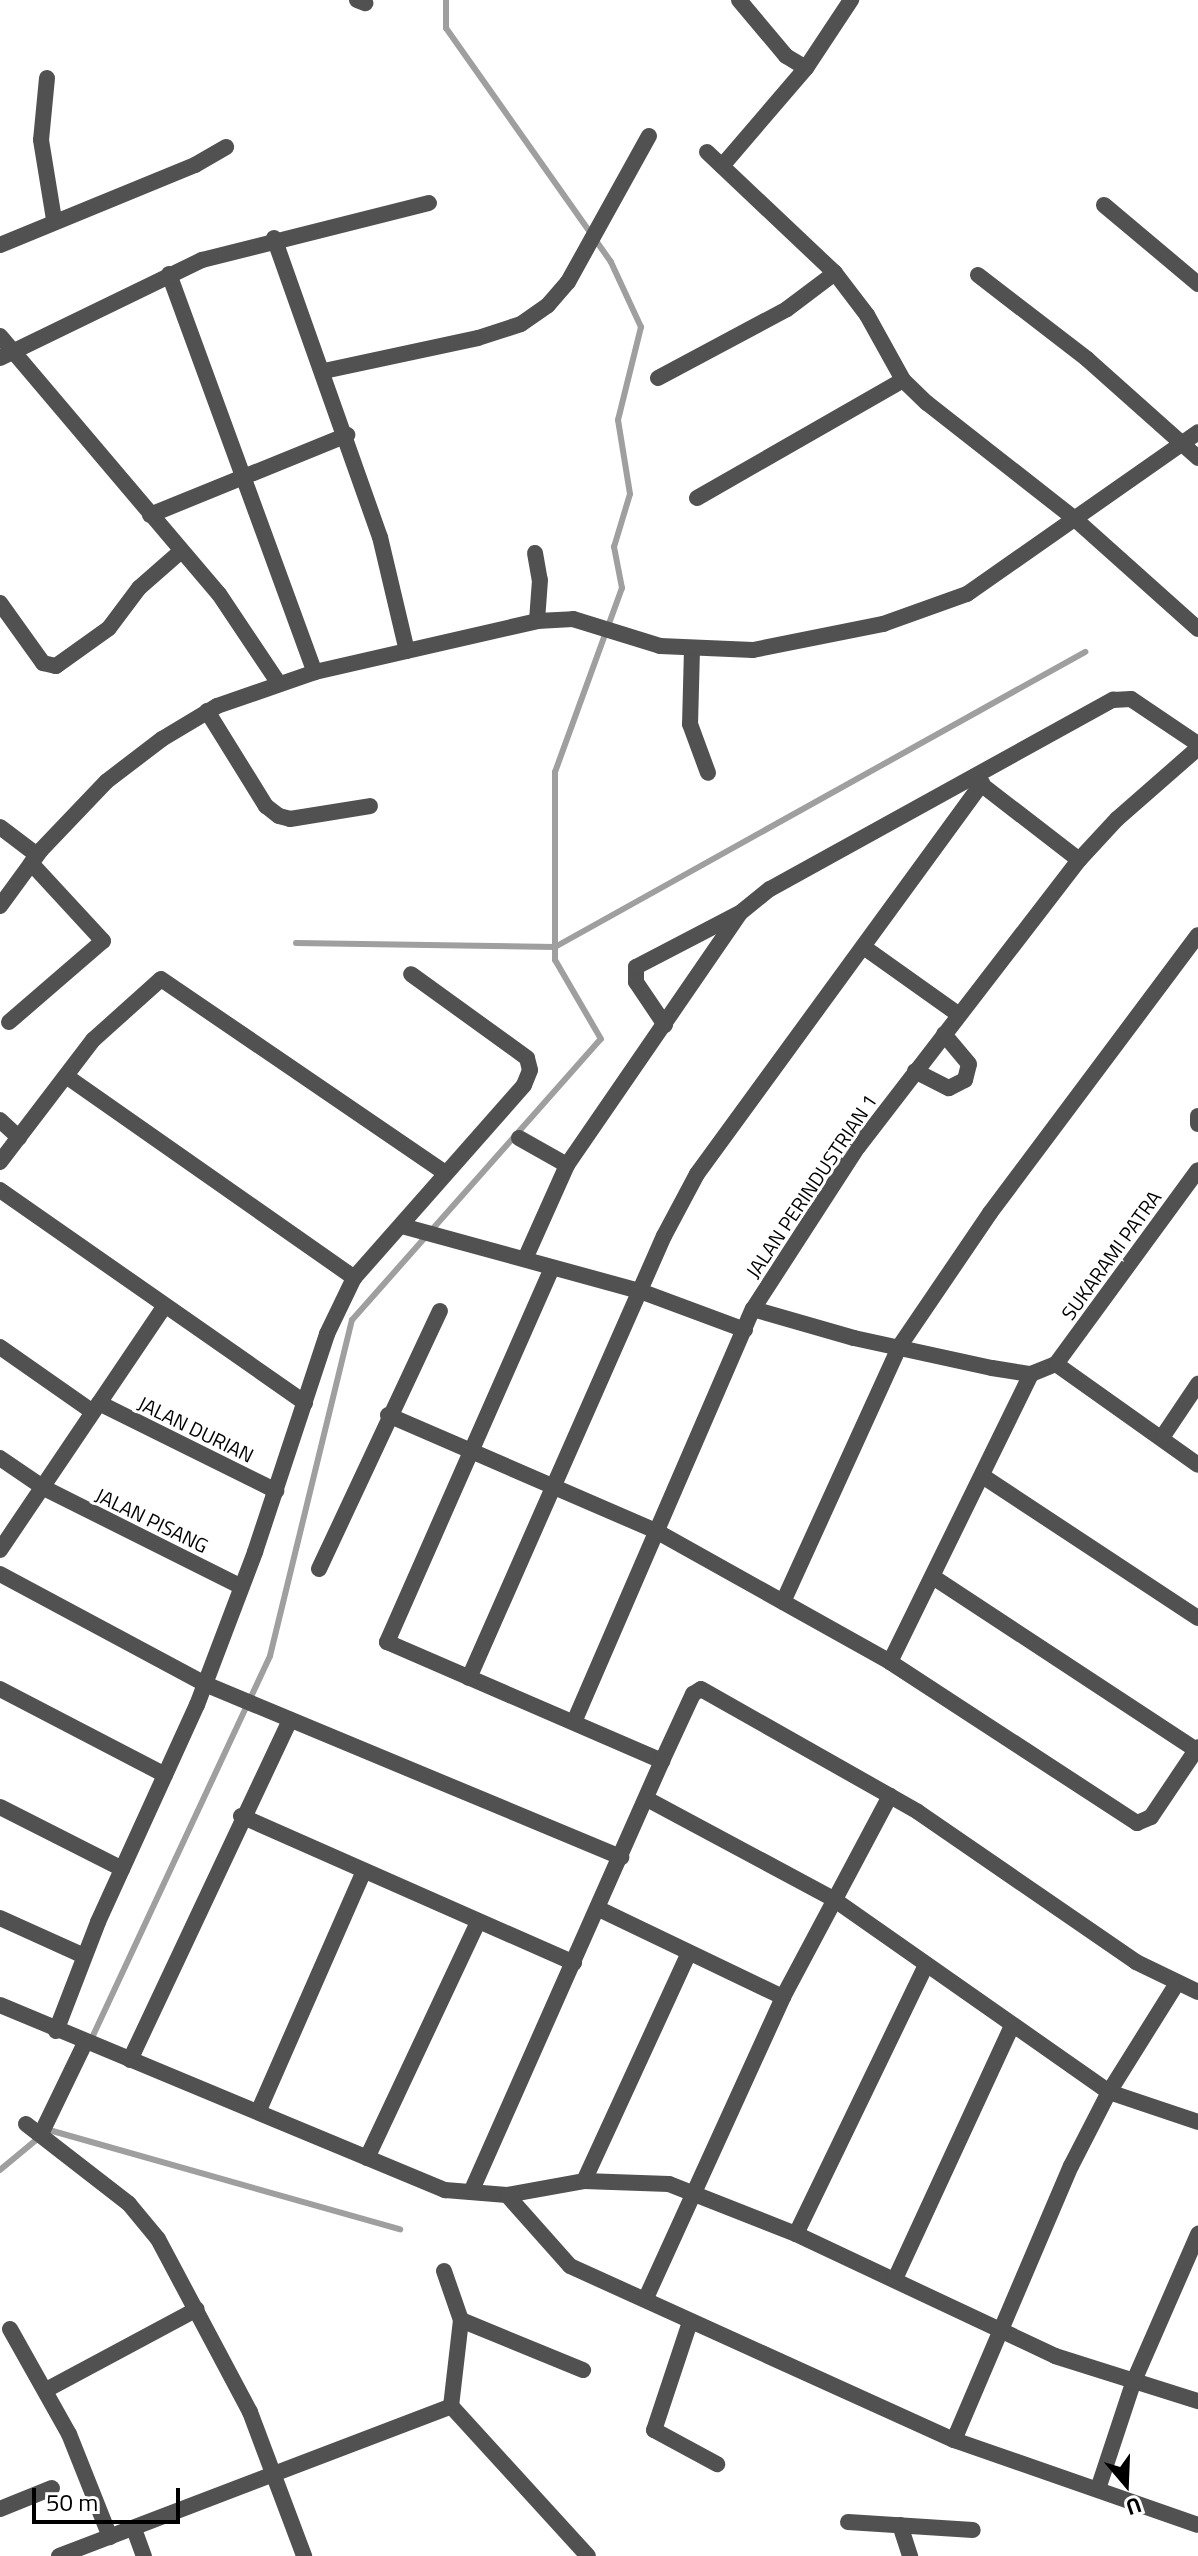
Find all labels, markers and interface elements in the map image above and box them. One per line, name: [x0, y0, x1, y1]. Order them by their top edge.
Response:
street label: JALAN PERINDUSTRIAN 1: [741, 1090, 881, 1282]
street label: SUKARAMI PATRA: [1056, 1186, 1166, 1324]
street label: JALAN DURIAN: [134, 1391, 258, 1467]
street label: JALAN PISANG: [92, 1482, 212, 1558]
north arrow: [1086, 2444, 1166, 2524]
scale bar: [36, 2472, 184, 2522]
text: 50 m: [46, 2484, 98, 2520]
text: U: [1121, 2488, 1146, 2525]

